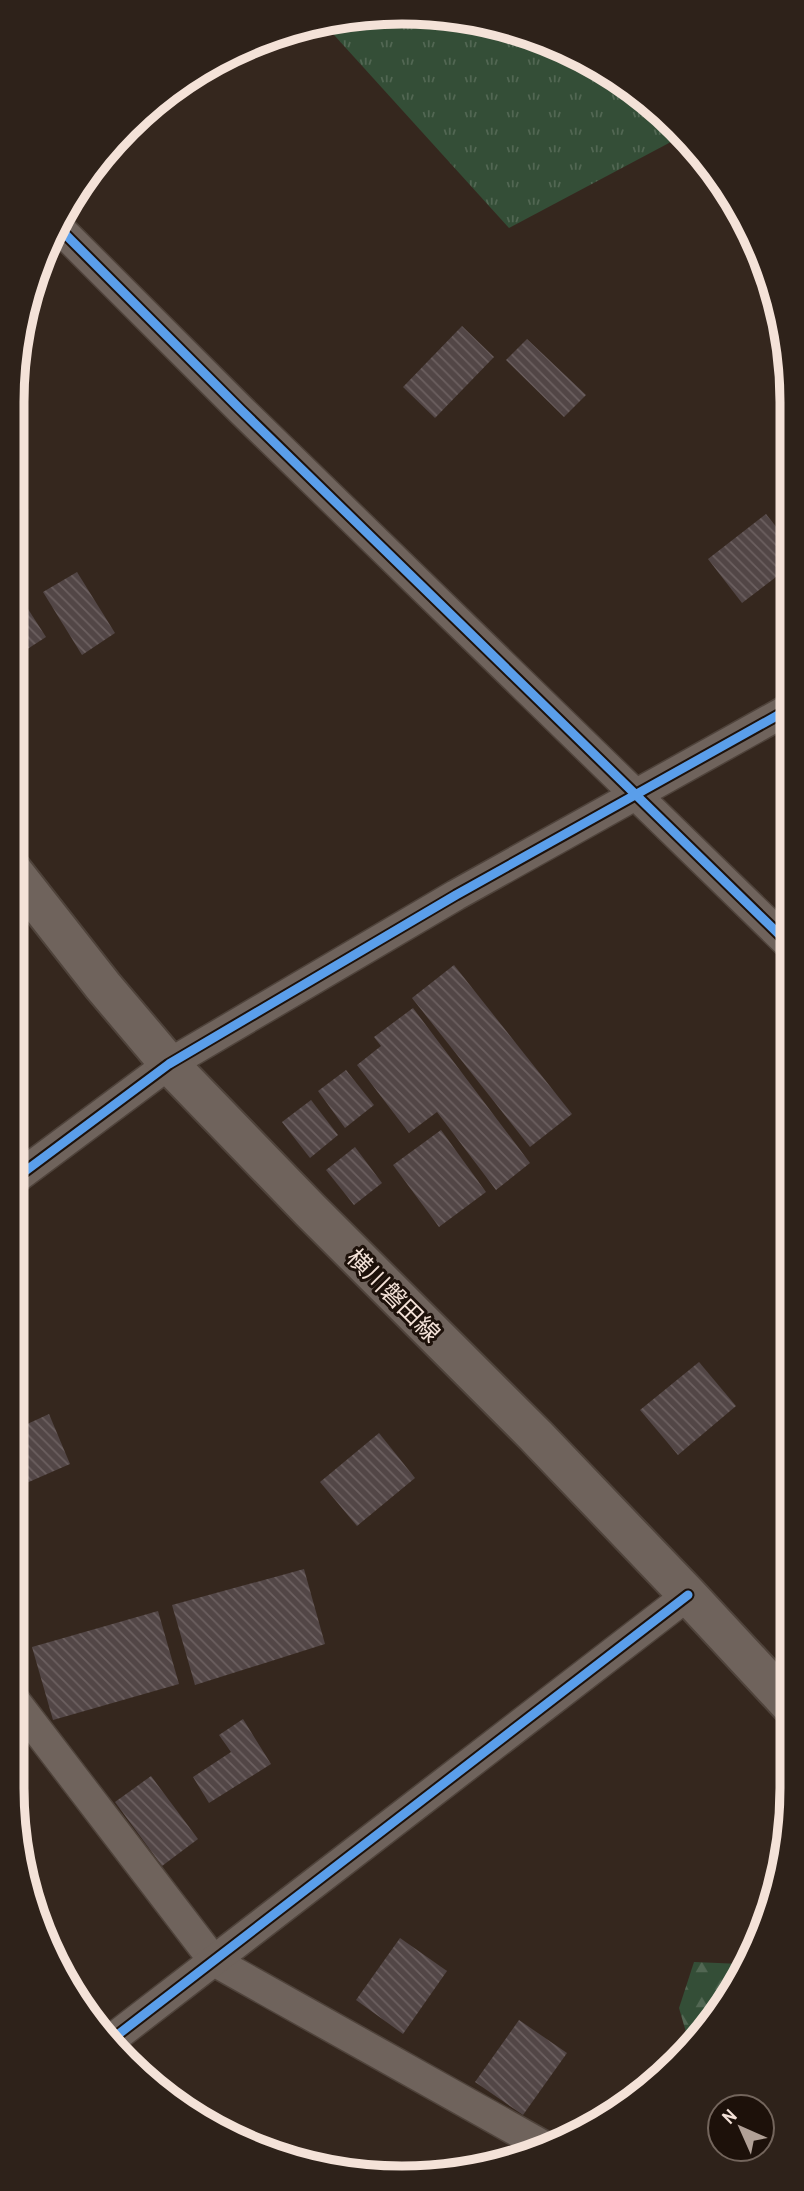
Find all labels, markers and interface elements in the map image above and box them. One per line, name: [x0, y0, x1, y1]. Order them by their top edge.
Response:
street label: 横川磐田線: [340, 1241, 448, 1349]
north arrow: [706, 2093, 776, 2163]
text: N: [716, 2103, 742, 2129]

